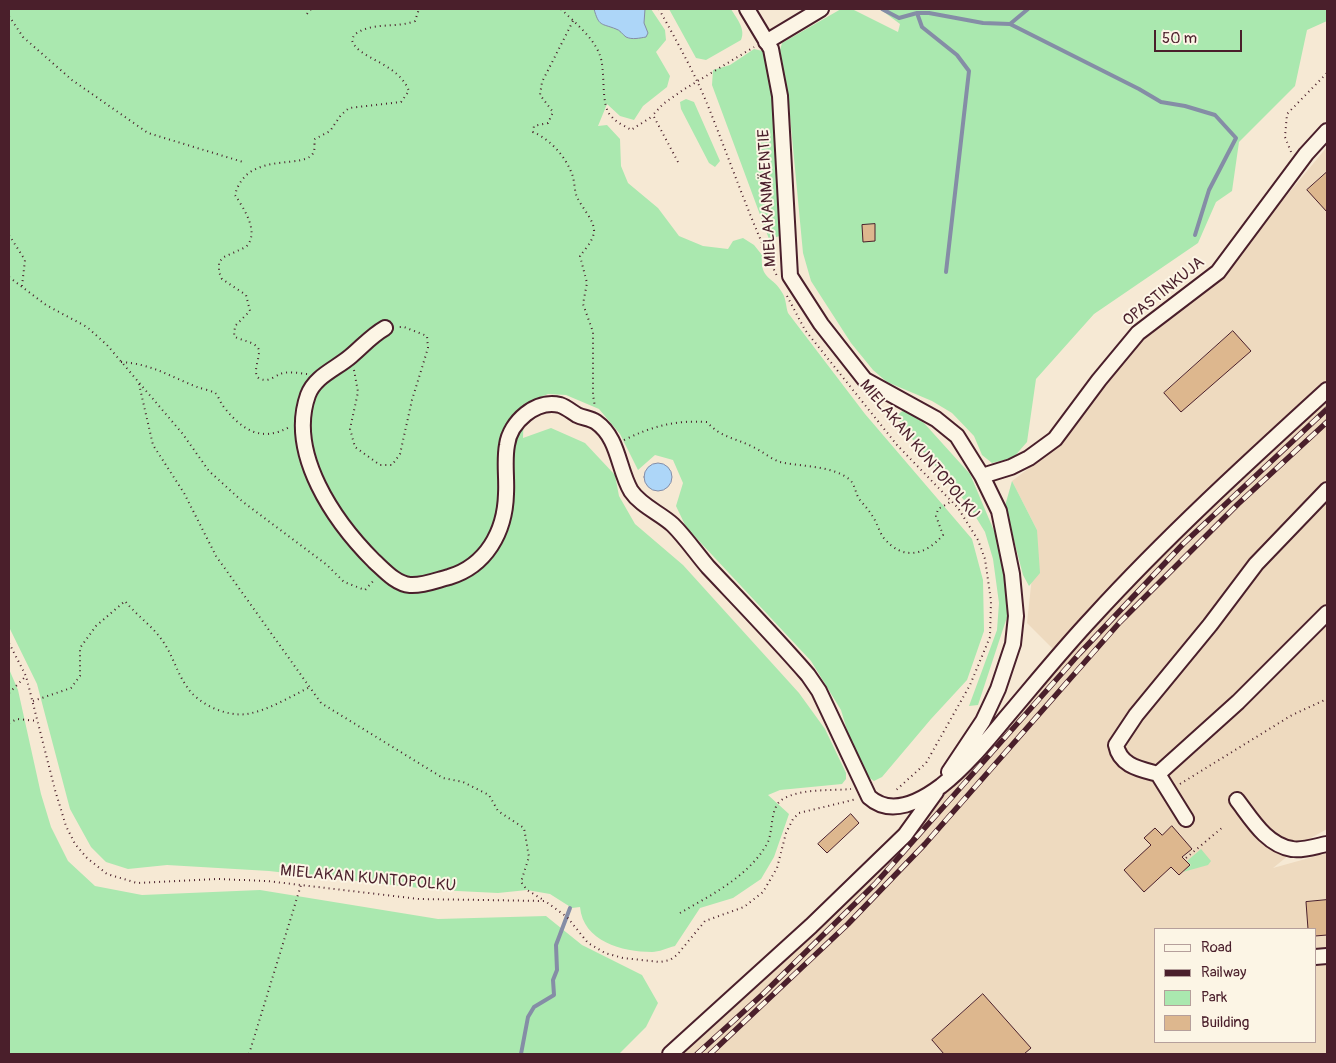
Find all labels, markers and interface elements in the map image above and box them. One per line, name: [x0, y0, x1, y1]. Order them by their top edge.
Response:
scale bar: [1156, 20, 1244, 52]
text: 50 m: [1162, 29, 1197, 48]
street label: MIELAKANMÄENTIE: [755, 129, 781, 267]
street label: OPASTINKUJA: [1119, 253, 1209, 331]
street label: MIELAKAN KUNTOPOLKU: [855, 376, 983, 524]
street label: MIELAKAN KUNTOPOLKU: [279, 862, 457, 896]
legend: [1154, 928, 1316, 1043]
text: Road: [1201, 938, 1232, 957]
text: Railway: [1201, 963, 1246, 982]
text: Park: [1201, 988, 1227, 1007]
text: Building: [1201, 1013, 1249, 1032]

